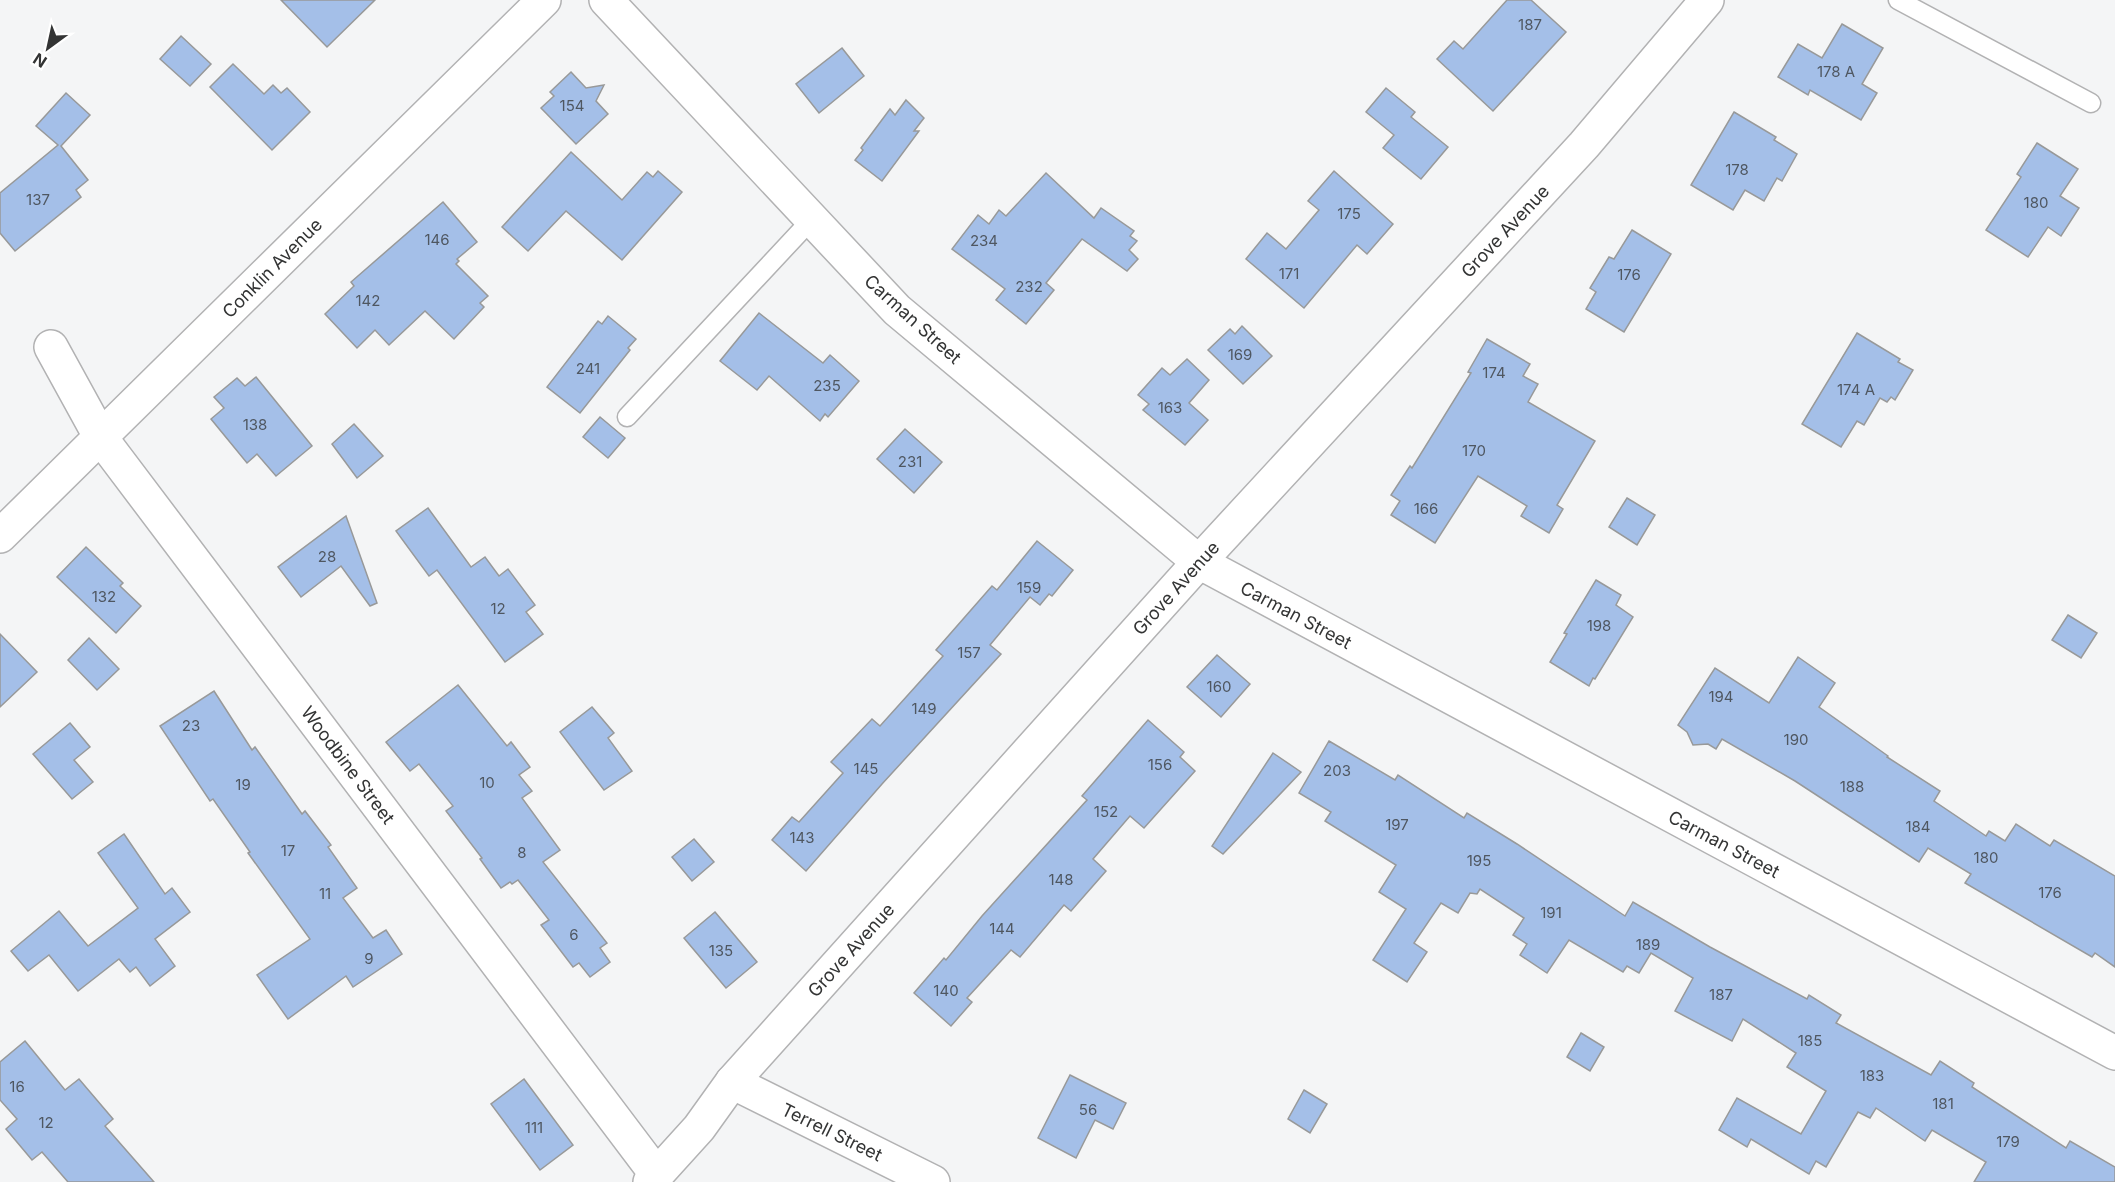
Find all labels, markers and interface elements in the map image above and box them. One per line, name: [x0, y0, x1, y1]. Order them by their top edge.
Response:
house number: 187: [1518, 15, 1542, 34]
north arrow: [18, 18, 78, 78]
text: N: [29, 49, 50, 72]
house number: 178 A: [1817, 62, 1855, 81]
house number: 154: [560, 96, 584, 115]
house number: 178: [1725, 160, 1749, 179]
street label: Grove Avenue: [1457, 180, 1553, 282]
house number: 137: [26, 190, 50, 209]
house number: 180: [2024, 193, 2048, 212]
house number: 175: [1337, 204, 1361, 223]
street label: Conklin Avenue: [218, 214, 326, 322]
house number: 146: [424, 230, 450, 249]
house number: 234: [970, 231, 998, 250]
house number: 171: [1279, 264, 1299, 283]
house number: 176: [1617, 265, 1641, 284]
street label: Carman Street: [860, 270, 966, 368]
house number: 232: [1015, 277, 1043, 296]
house number: 142: [356, 291, 380, 310]
house number: 169: [1228, 345, 1252, 364]
house number: 241: [576, 359, 600, 378]
house number: 174: [1482, 363, 1506, 382]
house number: 235: [813, 376, 841, 395]
house number: 174 A: [1837, 380, 1875, 399]
house number: 163: [1158, 398, 1182, 417]
house number: 138: [243, 415, 267, 434]
house number: 170: [1462, 441, 1486, 460]
house number: 231: [898, 452, 922, 471]
house number: 166: [1414, 499, 1438, 518]
street label: Grove Avenue: [1128, 537, 1224, 639]
house number: 28: [318, 547, 336, 566]
street label: Carman Street: [1237, 577, 1355, 653]
house number: 159: [1017, 578, 1041, 597]
house number: 132: [92, 587, 116, 606]
house number: 12: [490, 599, 506, 618]
house number: 198: [1587, 616, 1611, 635]
house number: 157: [957, 643, 981, 662]
house number: 160: [1207, 677, 1231, 696]
house number: 194: [1708, 687, 1734, 706]
house number: 149: [911, 699, 937, 718]
street label: Woodbine Street: [297, 702, 399, 828]
house number: 23: [182, 716, 200, 735]
house number: 190: [1784, 730, 1808, 749]
house number: 156: [1148, 755, 1172, 774]
house number: 145: [854, 759, 878, 778]
house number: 203: [1323, 761, 1351, 780]
house number: 10: [479, 773, 495, 792]
house number: 19: [235, 775, 251, 794]
house number: 188: [1840, 777, 1864, 796]
house number: 152: [1094, 802, 1118, 821]
street label: Carman Street: [1665, 806, 1783, 882]
house number: 197: [1385, 815, 1409, 834]
house number: 184: [1905, 817, 1931, 836]
house number: 143: [789, 828, 815, 847]
house number: 17: [281, 841, 295, 860]
house number: 8: [517, 843, 527, 862]
house number: 180: [1974, 848, 1998, 867]
house number: 195: [1467, 851, 1491, 870]
house number: 148: [1048, 870, 1074, 889]
house number: 176: [2038, 883, 2062, 902]
house number: 11: [319, 884, 331, 903]
street label: Grove Avenue: [803, 899, 899, 1001]
house number: 191: [1540, 903, 1562, 922]
house number: 144: [989, 919, 1015, 938]
house number: 6: [569, 925, 579, 944]
house number: 189: [1636, 935, 1660, 954]
house number: 135: [709, 941, 733, 960]
house number: 9: [364, 949, 374, 968]
house number: 140: [933, 981, 959, 1000]
house number: 187: [1709, 985, 1733, 1004]
house number: 185: [1798, 1031, 1822, 1050]
house number: 183: [1860, 1066, 1884, 1085]
house number: 16: [9, 1077, 25, 1096]
house number: 181: [1932, 1094, 1954, 1113]
street label: Terrell Street: [778, 1099, 886, 1165]
house number: 56: [1079, 1100, 1097, 1119]
house number: 12: [38, 1113, 54, 1132]
house number: 111: [525, 1118, 543, 1137]
house number: 179: [1996, 1132, 2020, 1151]

